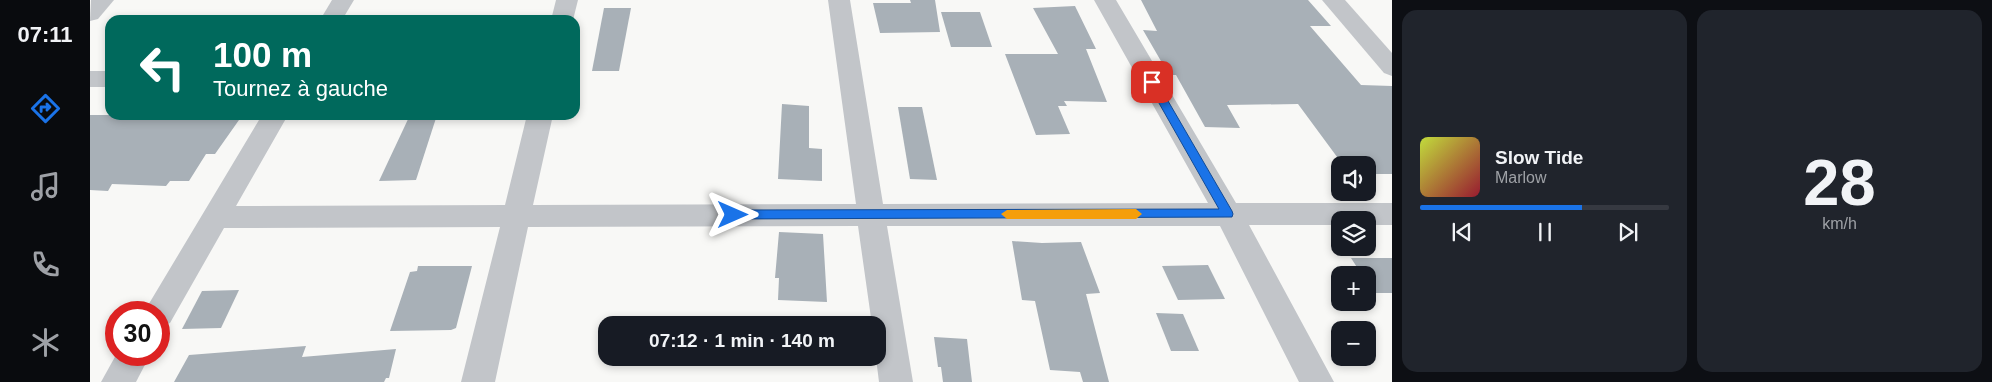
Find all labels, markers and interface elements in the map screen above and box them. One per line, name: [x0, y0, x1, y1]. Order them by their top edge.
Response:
text: 07:11: [17, 22, 73, 47]
icon: left: [130, 35, 195, 100]
text: 100 m: [213, 35, 312, 74]
pin: [1131, 61, 1173, 103]
icon: arrive: [1138, 68, 1166, 96]
text: Tournez à gauche: [213, 76, 388, 101]
icon: directions: [28, 91, 63, 126]
text: 28: [1803, 146, 1876, 219]
text: Slow Tide: [1495, 147, 1583, 168]
map controls: [1331, 156, 1376, 366]
button: sound: [1331, 156, 1376, 201]
icon: music: [28, 169, 63, 204]
text: Marlow: [1495, 169, 1547, 186]
position arrow: [706, 188, 758, 240]
button: layers: [1331, 211, 1376, 256]
text: km/h: [1822, 215, 1857, 232]
icon: previous: [1448, 218, 1476, 246]
icon: pause: [1531, 218, 1559, 246]
icon: next: [1614, 218, 1642, 246]
icon: phone: [28, 247, 63, 282]
button: +: [1331, 266, 1376, 311]
speed limit sign: 30: [105, 301, 170, 366]
button: −: [1331, 321, 1376, 366]
icon: climate: [28, 325, 63, 360]
text: 07:12 · 1 min · 140 m: [649, 330, 835, 351]

